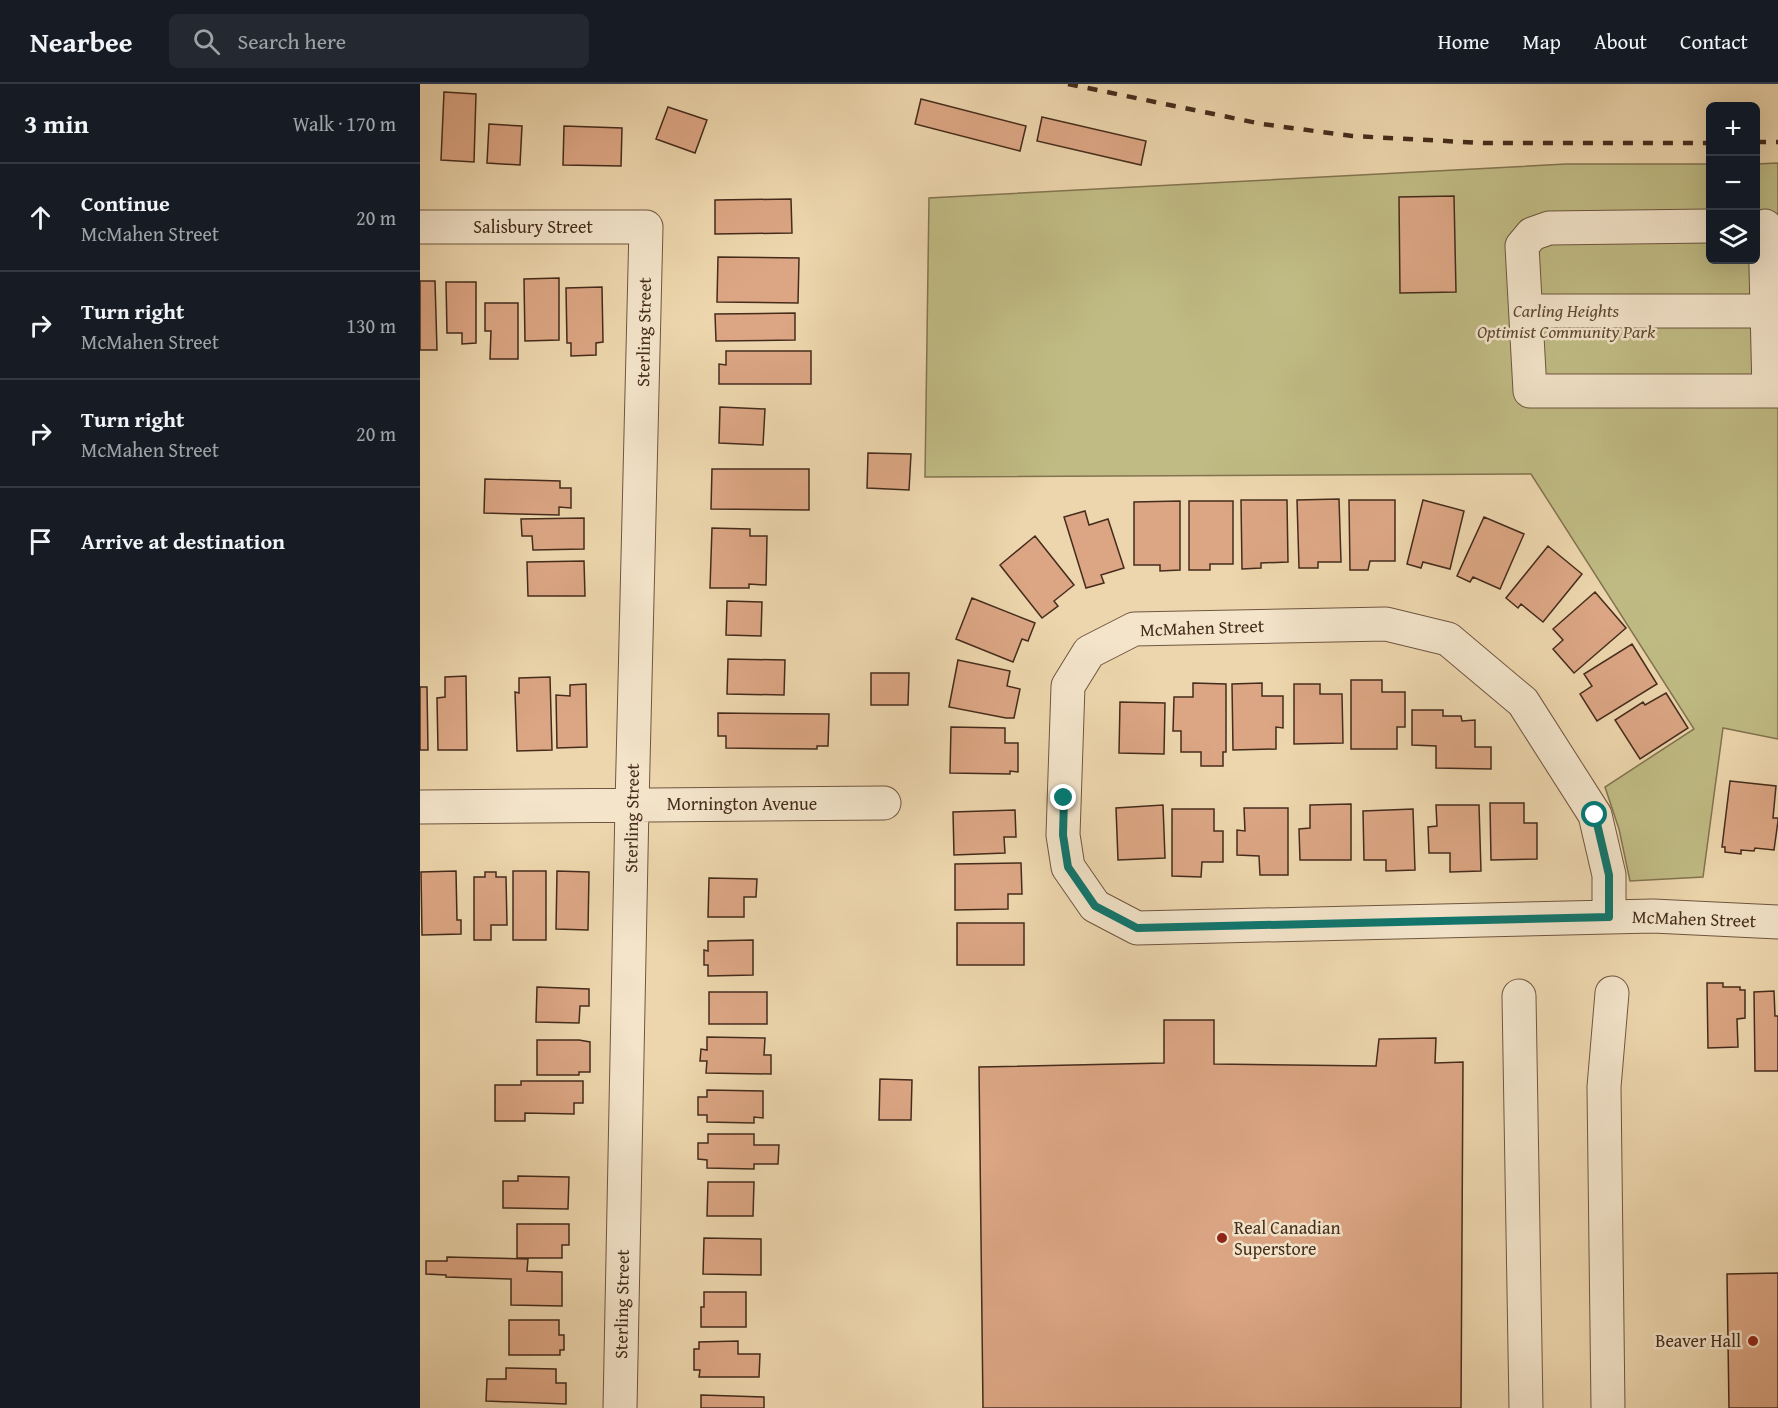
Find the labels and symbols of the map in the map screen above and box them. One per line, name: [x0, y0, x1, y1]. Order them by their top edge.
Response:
street label: Salisbury Street: [473, 213, 593, 240]
street label: Sterling Street: [629, 276, 658, 387]
park label: Carling Heights Optimist Community Park: [1477, 297, 1656, 345]
street label: McMahen Street: [1139, 612, 1265, 643]
street label: Sterling Street: [617, 762, 646, 873]
route end: [1050, 784, 1076, 810]
street label: Mornington Avenue: [667, 790, 817, 817]
route start: [1581, 801, 1607, 827]
street label: McMahen Street: [1631, 903, 1757, 934]
place label: Real Canadian Superstore: [1234, 1214, 1341, 1262]
marker: Real Canadian Superstore: [1215, 1231, 1229, 1245]
street label: Sterling Street: [607, 1248, 636, 1359]
place label: Beaver Hall: [1655, 1327, 1741, 1354]
marker: Beaver Hall: [1746, 1334, 1760, 1348]

